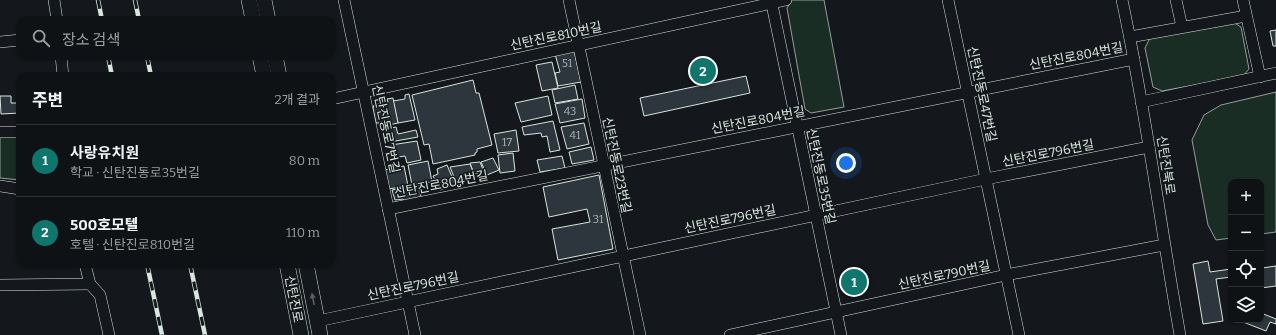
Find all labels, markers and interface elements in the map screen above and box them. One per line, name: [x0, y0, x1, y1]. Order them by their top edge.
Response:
search box: [16, 16, 336, 60]
street label: 신탄진로810번길: [509, 19, 603, 53]
icon: search: [30, 27, 52, 49]
text: 장소 검색: [62, 31, 120, 49]
street label: 신탄진로804번길: [1028, 40, 1124, 72]
street label: 신탄진동로47번길: [965, 45, 999, 143]
pin: 2: [690, 56, 716, 86]
house number: 51: [562, 57, 573, 70]
street label: 신탄진동로7번길: [369, 83, 403, 175]
text: 주변: [32, 90, 63, 111]
text: 2개 결과: [274, 92, 320, 107]
street label: 신탄진로804번길: [710, 104, 806, 136]
house number: 43: [564, 105, 576, 118]
street label: 신탄진동로23번길: [599, 115, 635, 215]
street label: 신탄진동로35번길: [803, 126, 839, 226]
house number: 41: [570, 129, 581, 142]
street label: 신탄진북로: [1154, 134, 1178, 196]
house number: 17: [502, 136, 512, 149]
street label: 신탄진로796번길: [1001, 137, 1095, 169]
text: 사랑유치원: [70, 144, 139, 162]
text: 1: [42, 153, 48, 168]
text: 80 m: [289, 153, 320, 168]
your location: [836, 153, 856, 173]
text: 학교 · 신탄진동로35번길: [70, 165, 200, 180]
street label: 신탄진로804번길: [393, 168, 489, 200]
map controls: [1228, 179, 1264, 323]
button: +: [1228, 179, 1264, 215]
street label: 신탄진로796번길: [683, 202, 777, 236]
house number: 31: [593, 213, 604, 226]
button: −: [1228, 215, 1264, 251]
text: 500호모텔: [70, 216, 139, 234]
text: 2: [41, 225, 49, 240]
text: 110 m: [286, 225, 320, 240]
text: 호텔 · 신탄진로810번길: [70, 237, 195, 252]
button: locate: [1228, 251, 1264, 287]
street label: 신탄진로790번길: [896, 258, 992, 292]
pin: 1: [841, 267, 867, 297]
street label: 신탄진로796번길: [366, 269, 460, 303]
street label: 신탄진로: [282, 274, 306, 324]
button: layers: [1228, 287, 1264, 323]
one-way arrow: [310, 293, 316, 306]

